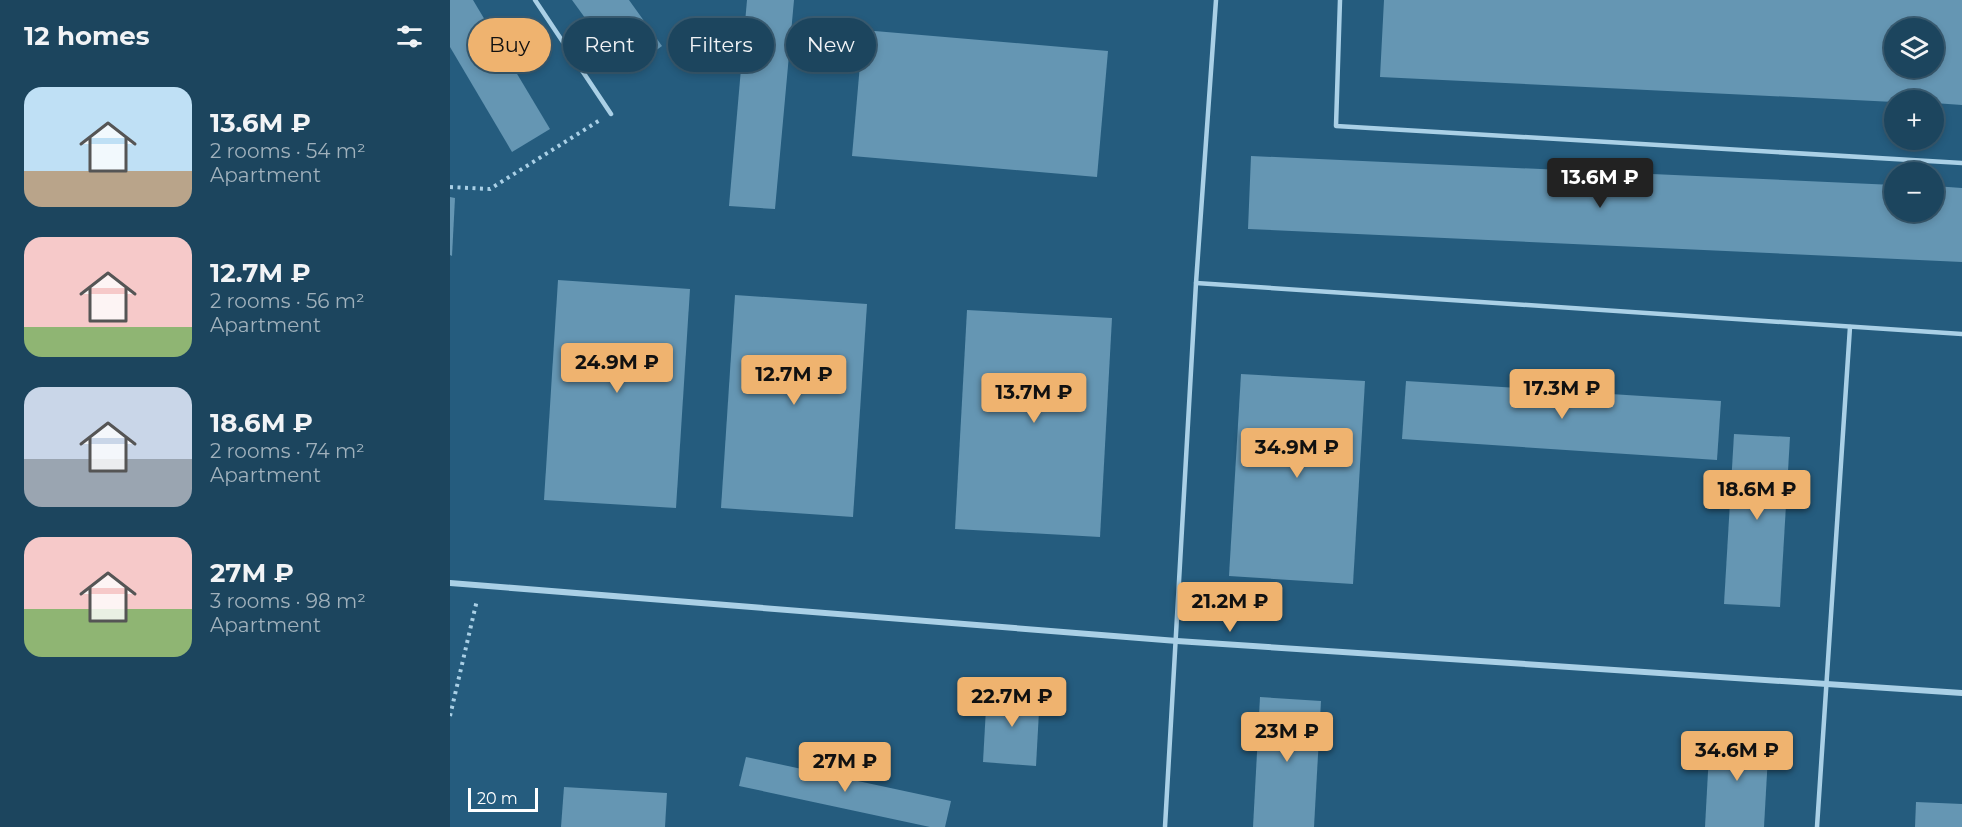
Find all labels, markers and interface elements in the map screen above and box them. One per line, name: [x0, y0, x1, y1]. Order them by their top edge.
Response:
chip: Buy: [468, 18, 551, 72]
chip: Rent: [563, 18, 656, 72]
chip: Filters: [668, 18, 774, 72]
chip: New: [786, 18, 876, 72]
map controls: [1884, 18, 1944, 222]
button: layers: [1884, 18, 1944, 78]
text: 12 homes: [24, 20, 150, 52]
icon: filters: [393, 20, 426, 53]
button: +: [1884, 90, 1944, 150]
text: 13.6M ₽: [210, 107, 311, 139]
icon: home: [72, 111, 144, 183]
text: 2 rooms · 54 m²: [210, 139, 366, 163]
pin: 13.6M ₽: [1545, 158, 1655, 209]
button: −: [1884, 162, 1944, 222]
text: Apartment: [210, 163, 321, 187]
text: 13.6M ₽: [1561, 165, 1639, 189]
text: 12.7M ₽: [210, 257, 311, 289]
icon: home: [72, 261, 144, 333]
text: 2 rooms · 56 m²: [210, 289, 365, 313]
text: Apartment: [210, 313, 321, 337]
pin: 24.9M ₽: [562, 343, 672, 394]
text: 24.9M ₽: [575, 350, 659, 374]
pin: 12.7M ₽: [739, 355, 849, 406]
text: 12.7M ₽: [755, 362, 833, 386]
pin: 17.3M ₽: [1507, 369, 1617, 420]
pin: 13.7M ₽: [979, 373, 1089, 424]
text: 17.3M ₽: [1524, 376, 1600, 400]
text: 13.7M ₽: [995, 380, 1073, 404]
text: 18.6M ₽: [210, 407, 313, 439]
icon: home: [72, 411, 144, 483]
pin: 34.9M ₽: [1242, 428, 1352, 479]
text: 34.9M ₽: [1255, 435, 1339, 459]
text: 2 rooms · 74 m²: [210, 439, 365, 463]
text: Apartment: [210, 463, 321, 487]
pin: 18.6M ₽: [1702, 470, 1812, 521]
text: 18.6M ₽: [1717, 477, 1797, 501]
text: 27M ₽: [210, 557, 294, 589]
icon: home: [72, 561, 144, 633]
pin: 21.2M ₽: [1175, 582, 1285, 633]
text: 3 rooms · 98 m²: [210, 589, 366, 613]
text: 21.2M ₽: [1191, 589, 1269, 613]
text: Apartment: [210, 613, 321, 637]
pin: 22.7M ₽: [957, 677, 1067, 728]
text: 22.7M ₽: [971, 684, 1053, 708]
pin: 23M ₽: [1245, 712, 1329, 763]
text: 23M ₽: [1255, 719, 1319, 743]
pin: 34.6M ₽: [1682, 731, 1792, 782]
text: 34.6M ₽: [1695, 738, 1779, 762]
pin: 27M ₽: [803, 742, 887, 793]
text: 27M ₽: [813, 749, 877, 773]
scale bar: [468, 785, 538, 812]
text: 20 m: [477, 789, 518, 808]

